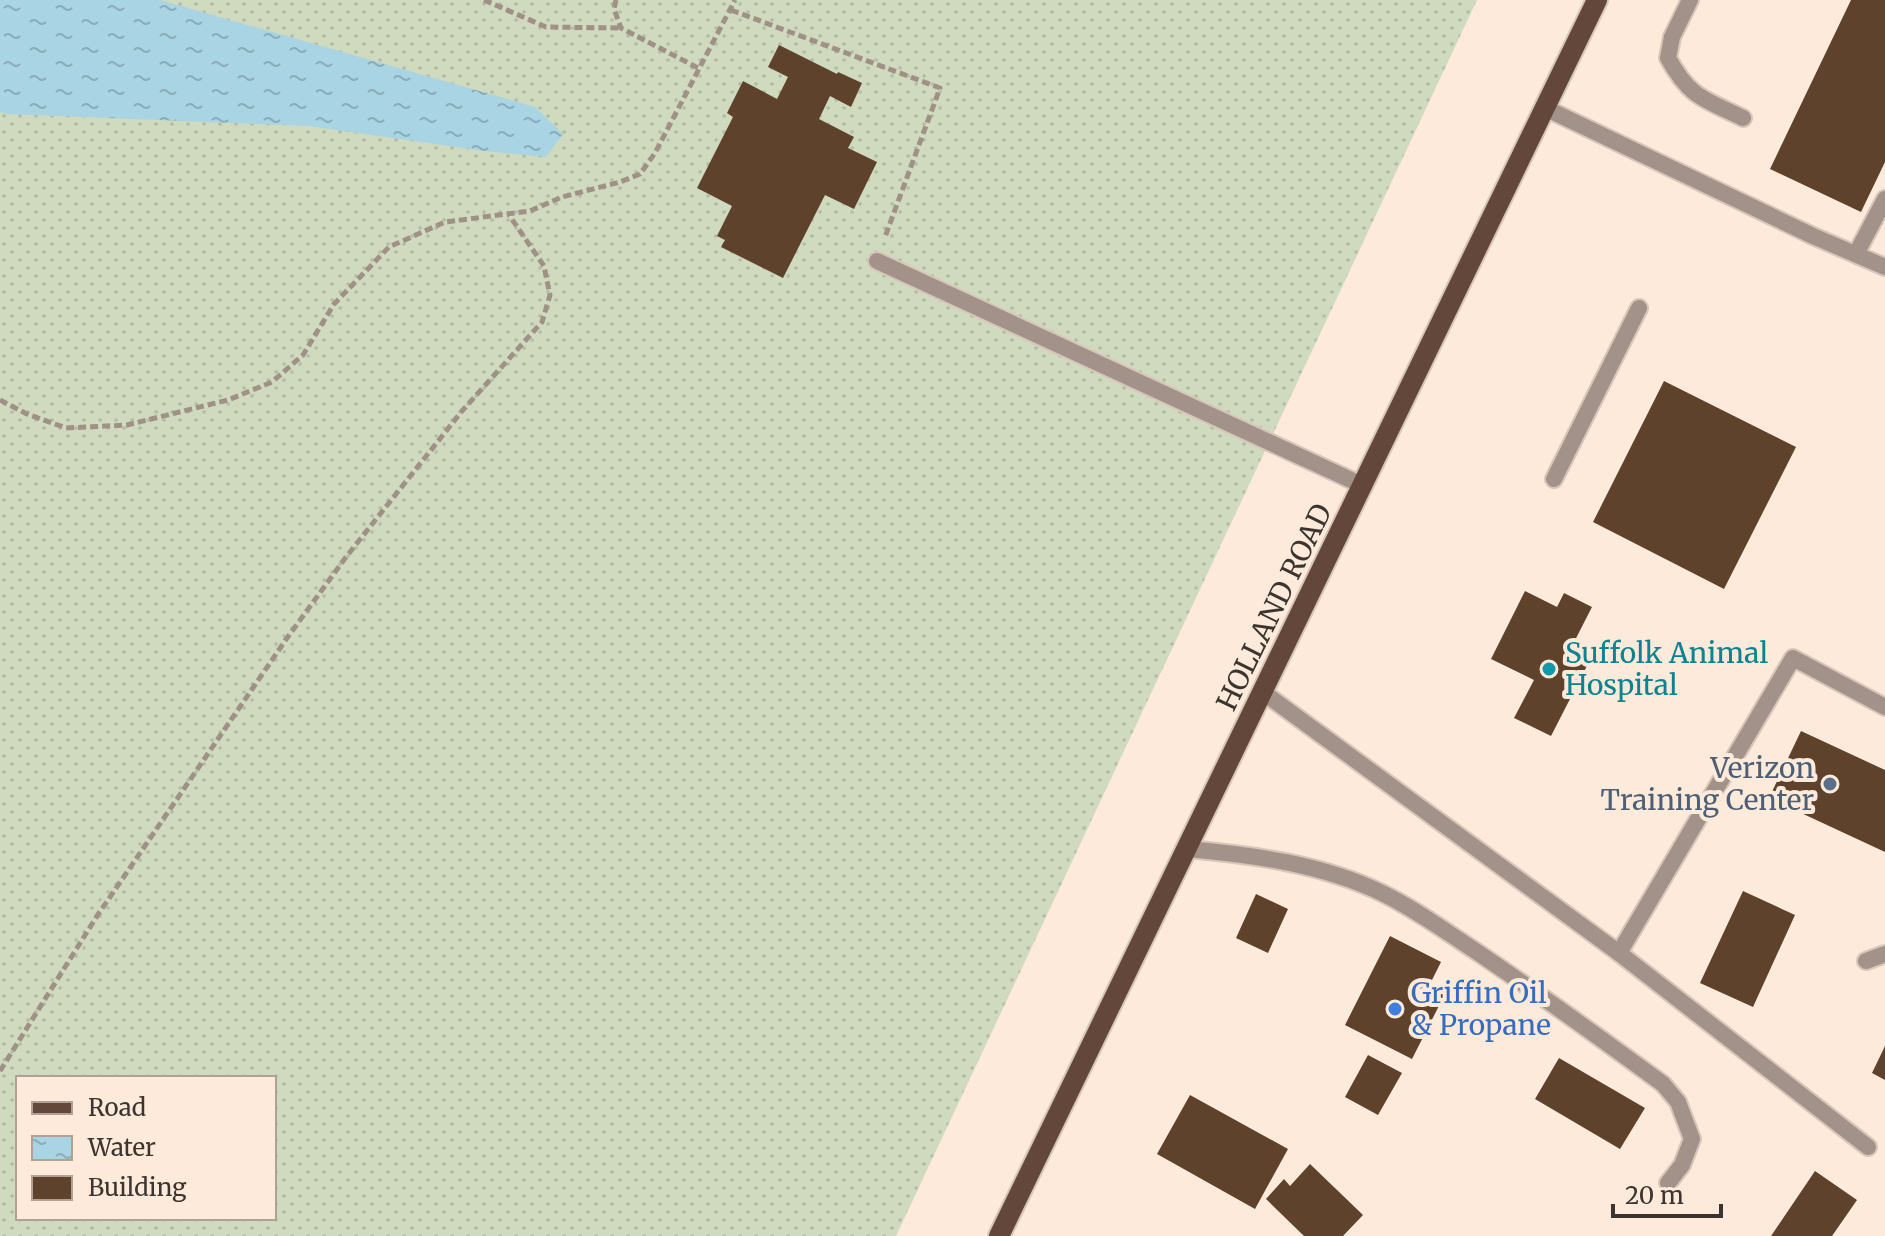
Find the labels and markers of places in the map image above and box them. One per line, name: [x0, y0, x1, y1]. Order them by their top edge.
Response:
place label: Suffolk Animal Hospital: [1565, 635, 1768, 703]
marker: Suffolk Animal Hospital: [1540, 660, 1558, 678]
place label: Verizon Training Center: [1601, 750, 1814, 818]
marker: Verizon Training Center: [1821, 775, 1839, 793]
place label: Griffin Oil & Propane: [1411, 975, 1551, 1043]
marker: Griffin Oil & Propane: [1386, 1000, 1404, 1018]

